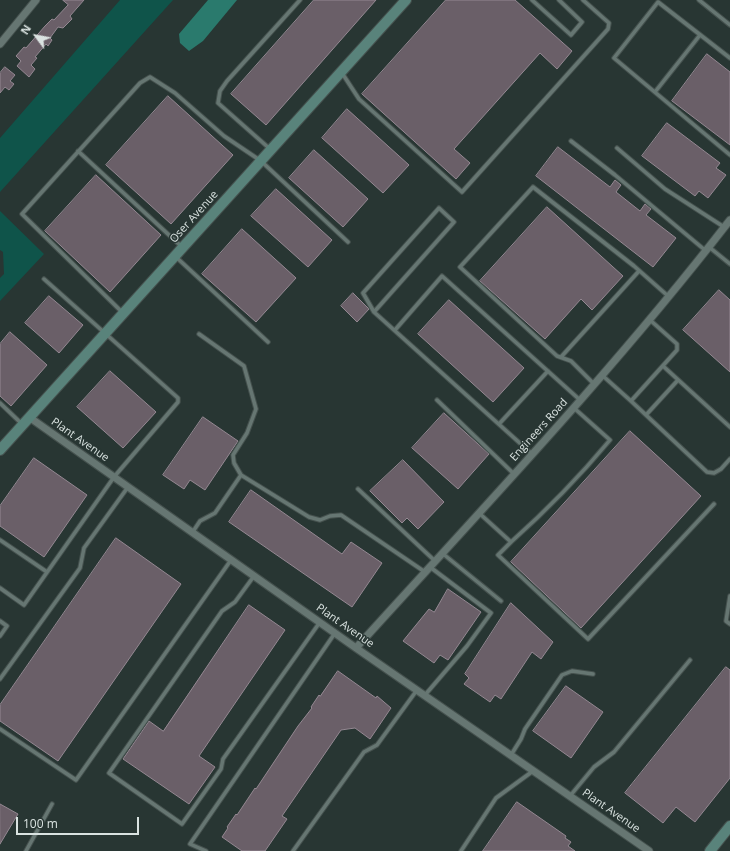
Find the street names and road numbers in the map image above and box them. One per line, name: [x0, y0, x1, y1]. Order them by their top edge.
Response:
street label: Oser Avenue: [167, 188, 221, 246]
street label: Engineers Road: [507, 396, 571, 464]
street label: Plant Avenue: [49, 415, 111, 465]
street label: Plant Avenue: [314, 601, 376, 651]
street label: Plant Avenue: [580, 786, 642, 836]

